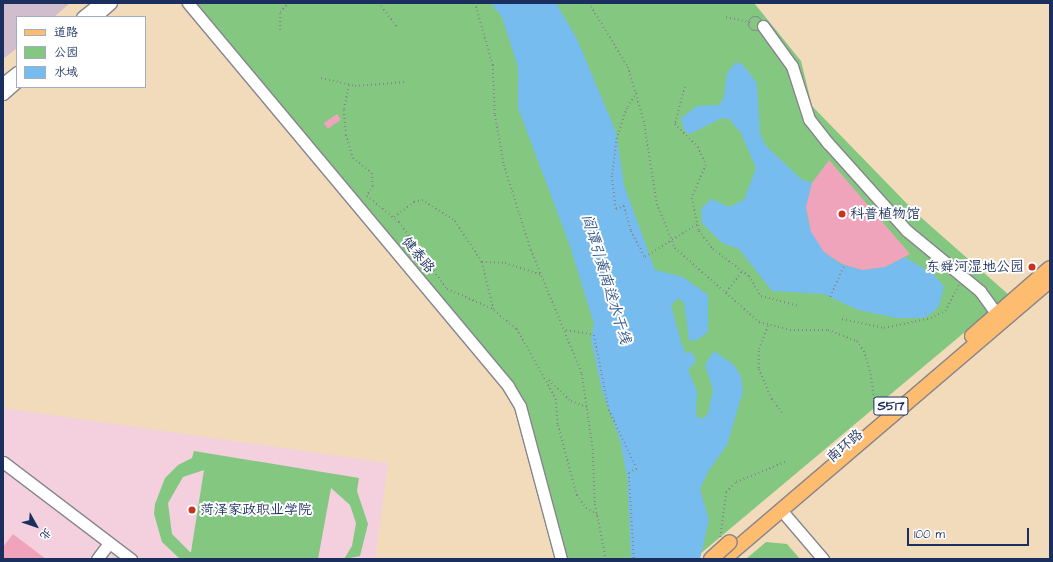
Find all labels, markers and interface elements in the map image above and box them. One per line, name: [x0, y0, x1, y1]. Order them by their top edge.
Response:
legend: [16, 16, 146, 88]
text: 道路: [54, 24, 78, 41]
text: 公园: [54, 44, 78, 61]
text: 水域: [54, 64, 78, 81]
place label: 科普植物馆: [850, 206, 920, 222]
marker: 科普植物馆: [837, 209, 847, 219]
water label: 阎谭引黄南送水干线: [578, 212, 634, 346]
street label: 健泰路: [398, 234, 438, 276]
place label: 东舜河湿地公园: [926, 259, 1024, 275]
marker: 东舜河湿地公园: [1027, 262, 1037, 272]
road number: S517: [873, 395, 909, 417]
street label: 南环路: [824, 426, 866, 466]
place label: 菏泽家政职业学院: [200, 502, 312, 518]
marker: 菏泽家政职业学院: [187, 505, 197, 515]
north arrow: [16, 506, 56, 546]
scale bar: [909, 520, 1031, 546]
text: 北: [36, 525, 55, 543]
text: 100 m: [914, 526, 945, 543]

